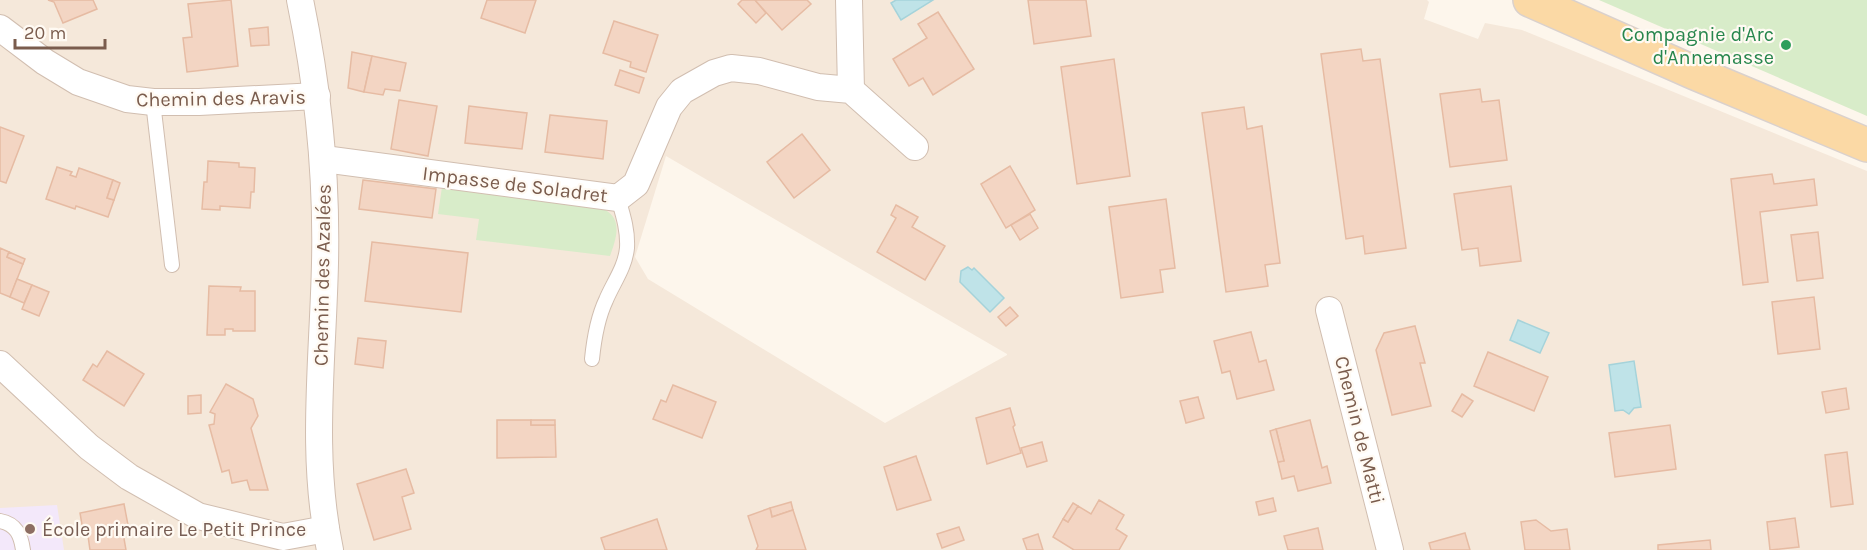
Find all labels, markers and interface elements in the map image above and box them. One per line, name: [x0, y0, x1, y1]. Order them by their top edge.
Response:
scale bar: [15, 12, 105, 50]
text: 20 m: [24, 22, 66, 44]
place label: Compagnie d'Arc d'Annemasse: [1621, 23, 1774, 69]
marker: Compagnie d'Arc d'Annemasse: [1779, 38, 1793, 52]
street label: Chemin des Aravis: [136, 86, 306, 111]
street label: Impasse de Soladret: [421, 162, 609, 207]
street label: Chemin des Azalées: [309, 184, 336, 366]
street label: Chemin de Matti: [1330, 354, 1389, 507]
place label: École primaire Le Petit Prince: [42, 517, 306, 541]
marker: École primaire Le Petit Prince: [23, 522, 37, 536]

